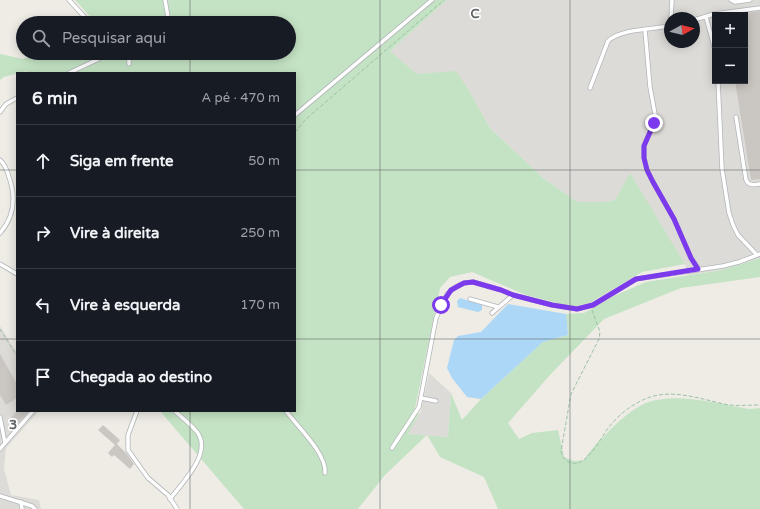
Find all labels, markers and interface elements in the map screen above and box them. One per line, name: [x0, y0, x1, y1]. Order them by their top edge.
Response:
text: C: [470, 6, 480, 22]
north arrow: [664, 12, 700, 48]
map controls: [712, 12, 748, 84]
button: +: [712, 12, 748, 48]
search box: [16, 16, 296, 60]
icon: search: [30, 27, 52, 49]
text: Pesquisar aqui: [62, 29, 166, 47]
button: −: [712, 48, 748, 84]
text: 6 min: [32, 88, 77, 109]
text: A pé · 470 m: [201, 90, 280, 106]
route end: [645, 114, 663, 132]
icon: ahead: [32, 150, 54, 172]
text: Siga em frente: [70, 152, 174, 170]
text: 50 m: [248, 153, 280, 169]
icon: right: [32, 222, 54, 244]
text: Vire à direita: [70, 224, 159, 242]
text: 250 m: [240, 225, 280, 241]
icon: left: [32, 294, 54, 316]
text: Vire à esquerda: [70, 296, 180, 314]
route start: [432, 296, 450, 314]
text: 170 m: [240, 297, 280, 313]
icon: arrive: [32, 366, 54, 388]
text: Chegada ao destino: [70, 368, 212, 386]
text: 3: [9, 417, 17, 433]

